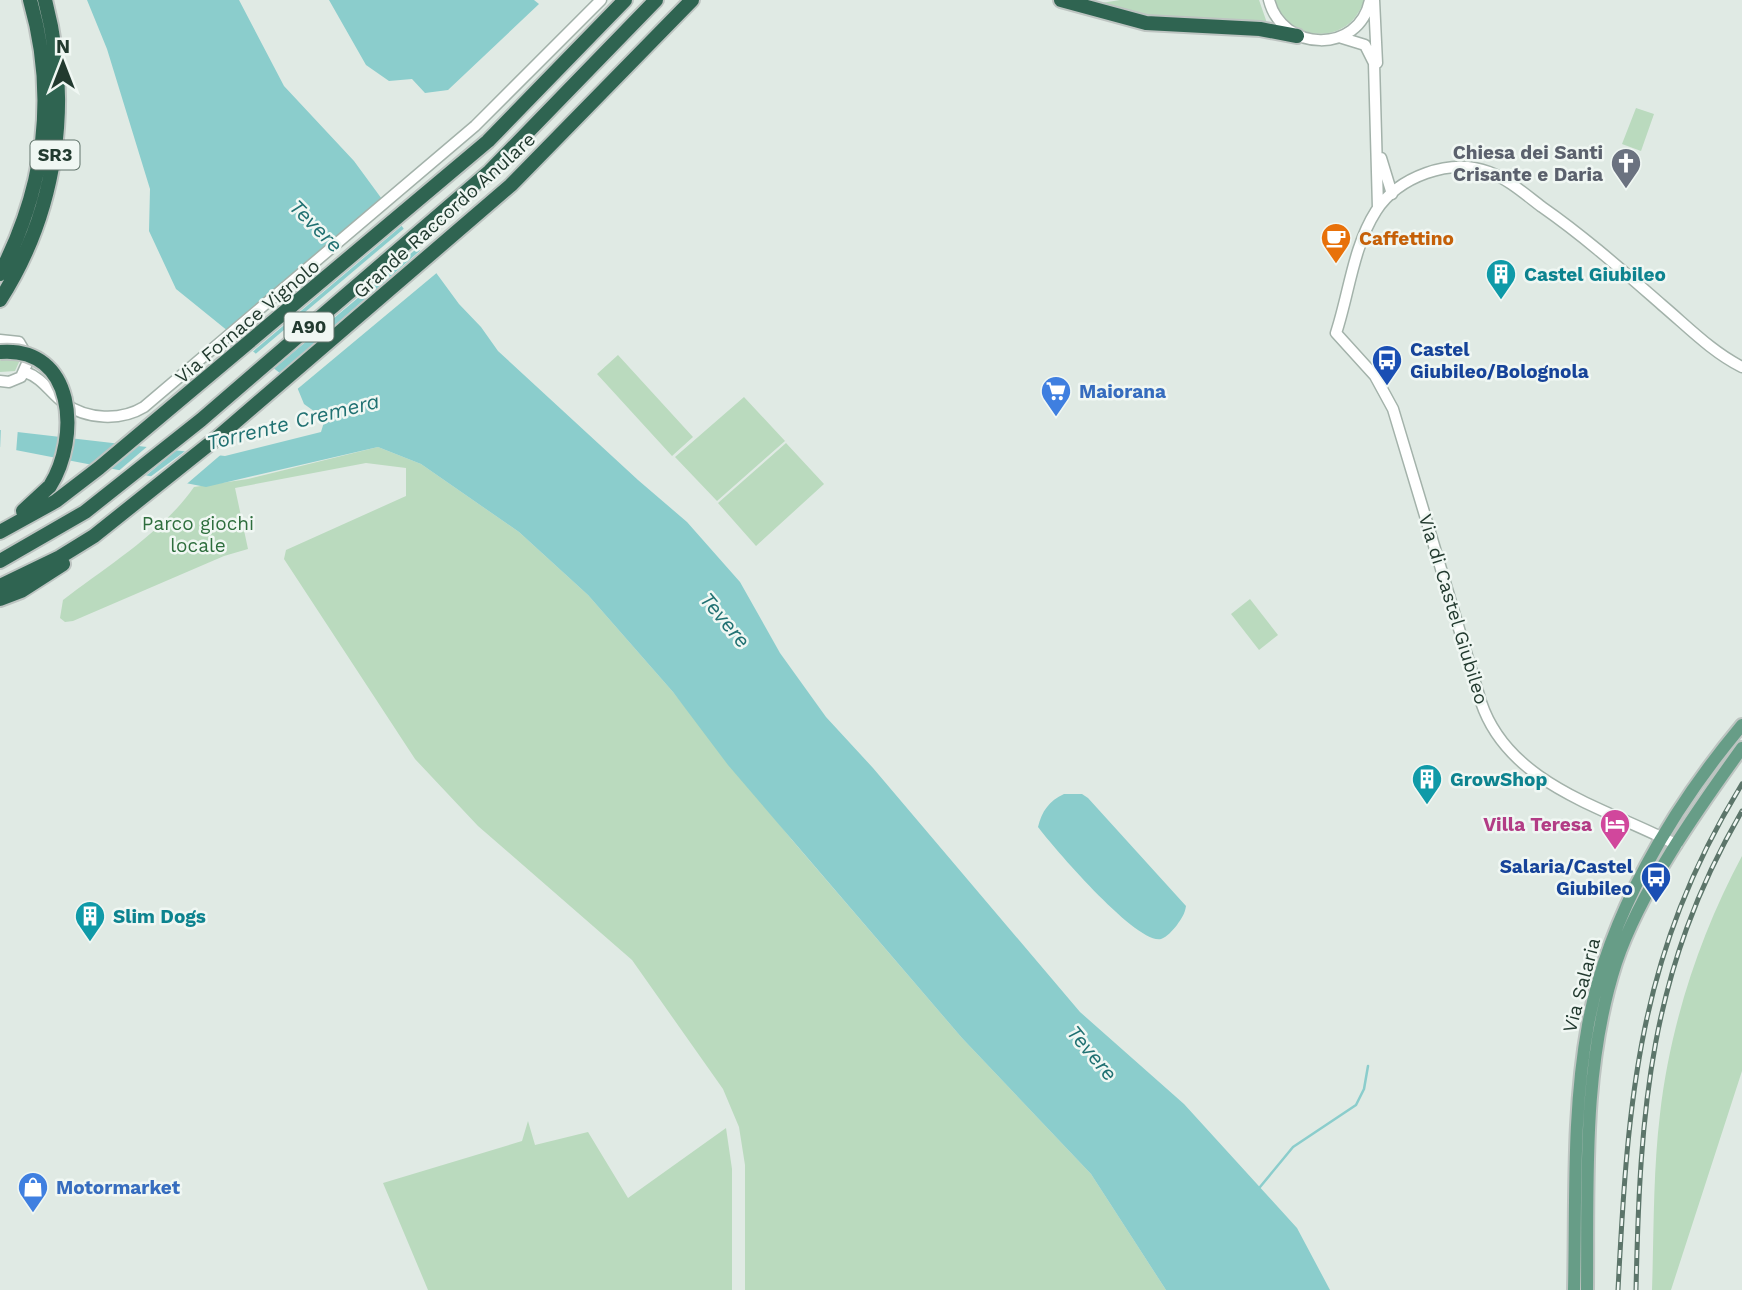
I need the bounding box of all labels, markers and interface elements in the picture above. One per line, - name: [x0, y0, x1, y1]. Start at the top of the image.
- north arrow: [28, 28, 98, 98]
- text: N: [56, 35, 70, 58]
- street label: Grande Raccordo Anulare: [349, 128, 540, 303]
- road number: SR3: [30, 140, 80, 170]
- place label: Chiesa dei Santi Crisante e Daria: [1453, 141, 1603, 186]
- church icon: Chiesa dei Santi Crisante e Daria: [1609, 146, 1643, 190]
- water label: Tevere: [285, 194, 348, 257]
- cafe icon: Caffettino: [1319, 221, 1353, 265]
- place label: Caffettino: [1359, 227, 1454, 250]
- street label: Via Fornace Vignolo: [170, 254, 324, 389]
- building icon: Castel Giubileo: [1484, 257, 1518, 301]
- place label: Castel Giubileo: [1524, 263, 1666, 286]
- road number: A90: [284, 312, 334, 342]
- place label: Castel Giubileo/Bolognola: [1410, 338, 1589, 383]
- bus stop icon: Castel Giubileo/Bolognola: [1370, 343, 1404, 387]
- supermarket icon: Maiorana: [1039, 374, 1073, 418]
- place label: Maiorana: [1079, 380, 1166, 403]
- water label: Torrente Cremera: [204, 388, 382, 455]
- street label: Via di Castel Giubileo: [1414, 511, 1493, 707]
- park label: Parco giochi locale: [142, 512, 254, 557]
- water label: Tevere: [695, 587, 756, 653]
- building icon: GrowShop: [1410, 762, 1444, 806]
- place label: GrowShop: [1450, 768, 1547, 791]
- hotel icon: Villa Teresa: [1598, 807, 1632, 851]
- place label: Villa Teresa: [1483, 813, 1592, 836]
- place label: Salaria/Castel Giubileo: [1500, 855, 1634, 900]
- bus stop icon: Salaria/Castel Giubileo: [1639, 860, 1673, 904]
- building icon: Slim Dogs: [73, 899, 107, 943]
- place label: Slim Dogs: [113, 905, 206, 928]
- street label: Via Salaria: [1558, 935, 1605, 1035]
- water label: Tevere: [1062, 1020, 1123, 1086]
- shop icon: Motormarket: [16, 1170, 50, 1214]
- place label: Motormarket: [56, 1176, 181, 1199]

